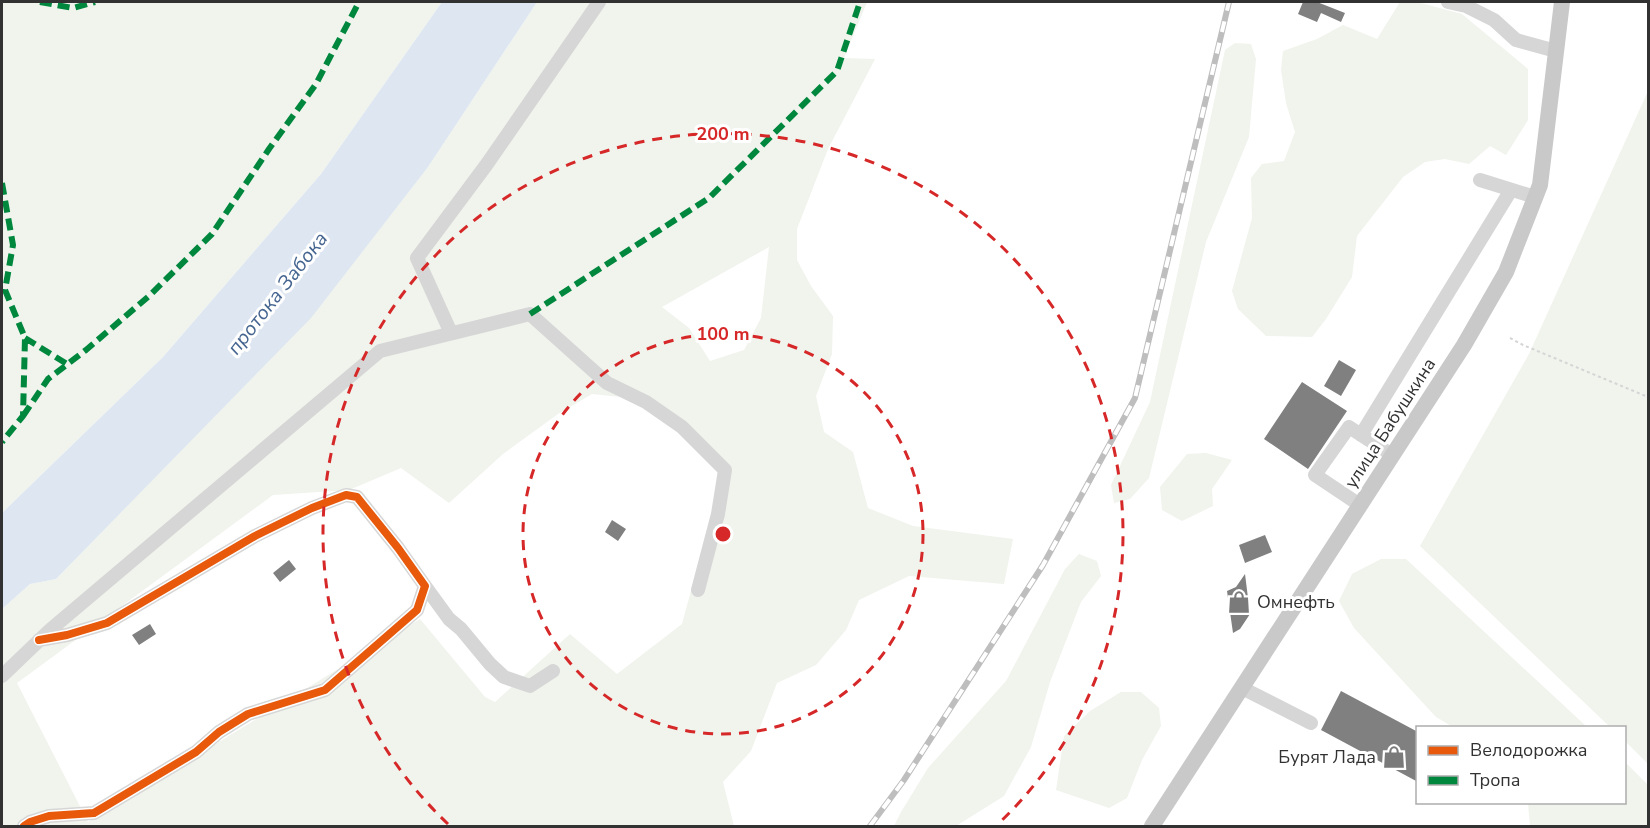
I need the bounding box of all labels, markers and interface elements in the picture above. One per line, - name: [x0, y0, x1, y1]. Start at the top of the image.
- text: 200 m: [696, 122, 750, 146]
- water label: протока Забока: [221, 226, 334, 360]
- text: 100 m: [696, 322, 750, 346]
- street label: улица Бабушкина: [1339, 353, 1441, 493]
- centre of rings: [713, 524, 733, 544]
- shop icon: Омнефть: [1226, 589, 1252, 615]
- place label: Омнефть: [1257, 590, 1335, 614]
- legend: [1416, 726, 1626, 804]
- text: Велодорожка: [1470, 738, 1587, 762]
- shop icon: Бурят Лада: [1381, 744, 1407, 770]
- place label: Бурят Лада: [1278, 745, 1376, 769]
- text: Тропа: [1470, 768, 1521, 792]

